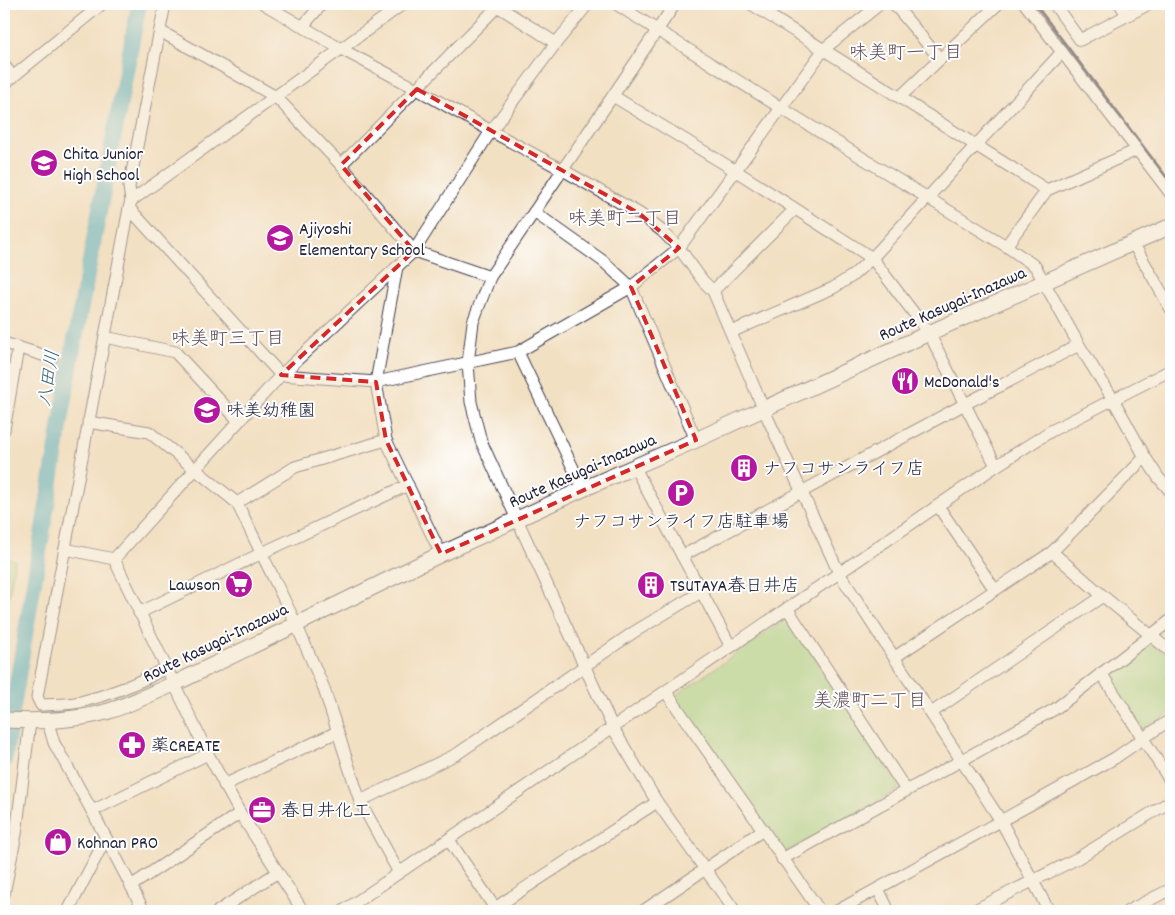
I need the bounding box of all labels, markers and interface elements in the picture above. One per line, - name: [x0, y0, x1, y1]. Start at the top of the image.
- district label: 味美町一丁目: [849, 41, 963, 68]
- place label: Chita Junior High School: [63, 143, 144, 189]
- school or university icon: Chita Junior High School: [29, 148, 59, 178]
- district label: 味美町二丁目: [568, 207, 682, 234]
- place label: Ajiyoshi Elementary School: [299, 218, 426, 264]
- school or university icon: Ajiyoshi Elementary School: [265, 223, 295, 253]
- street label: Route Kasugai-Inazawa: [875, 261, 1031, 349]
- district label: 味美町三丁目: [171, 327, 285, 354]
- water label: 八田川: [33, 348, 68, 409]
- restaurant icon: McDonald's: [890, 366, 920, 396]
- place label: McDonald's: [924, 371, 1000, 396]
- school or university icon: 味美幼稚園: [192, 395, 222, 425]
- place label: 味美幼稚園: [226, 400, 316, 425]
- street label: Route Kasugai-Inazawa: [505, 428, 661, 516]
- building icon: ナフコサンライフ店: [729, 453, 759, 483]
- place label: ナフコサンライフ店: [763, 458, 924, 483]
- parking icon: ナフコサンライフ店駐車場: [666, 478, 696, 508]
- place label: ナフコサンライフ店駐車場: [573, 511, 789, 536]
- supermarket icon: Lawson: [224, 569, 254, 599]
- building icon: TSUTAYA春日井店: [636, 570, 666, 600]
- place label: Lawson: [169, 574, 220, 599]
- place label: TSUTAYA春日井店: [670, 575, 799, 600]
- street label: Route Kasugai-Inazawa: [139, 598, 293, 690]
- district label: 美濃町二丁目: [813, 689, 927, 716]
- pharmacy icon: 薬CREATE: [117, 730, 147, 760]
- place label: 薬CREATE: [151, 735, 220, 760]
- office icon: 春日井化工: [247, 795, 277, 825]
- place label: 春日井化工: [281, 800, 371, 825]
- shop icon: Kohnan PRO: [43, 827, 73, 857]
- place label: Kohnan PRO: [77, 832, 158, 857]

